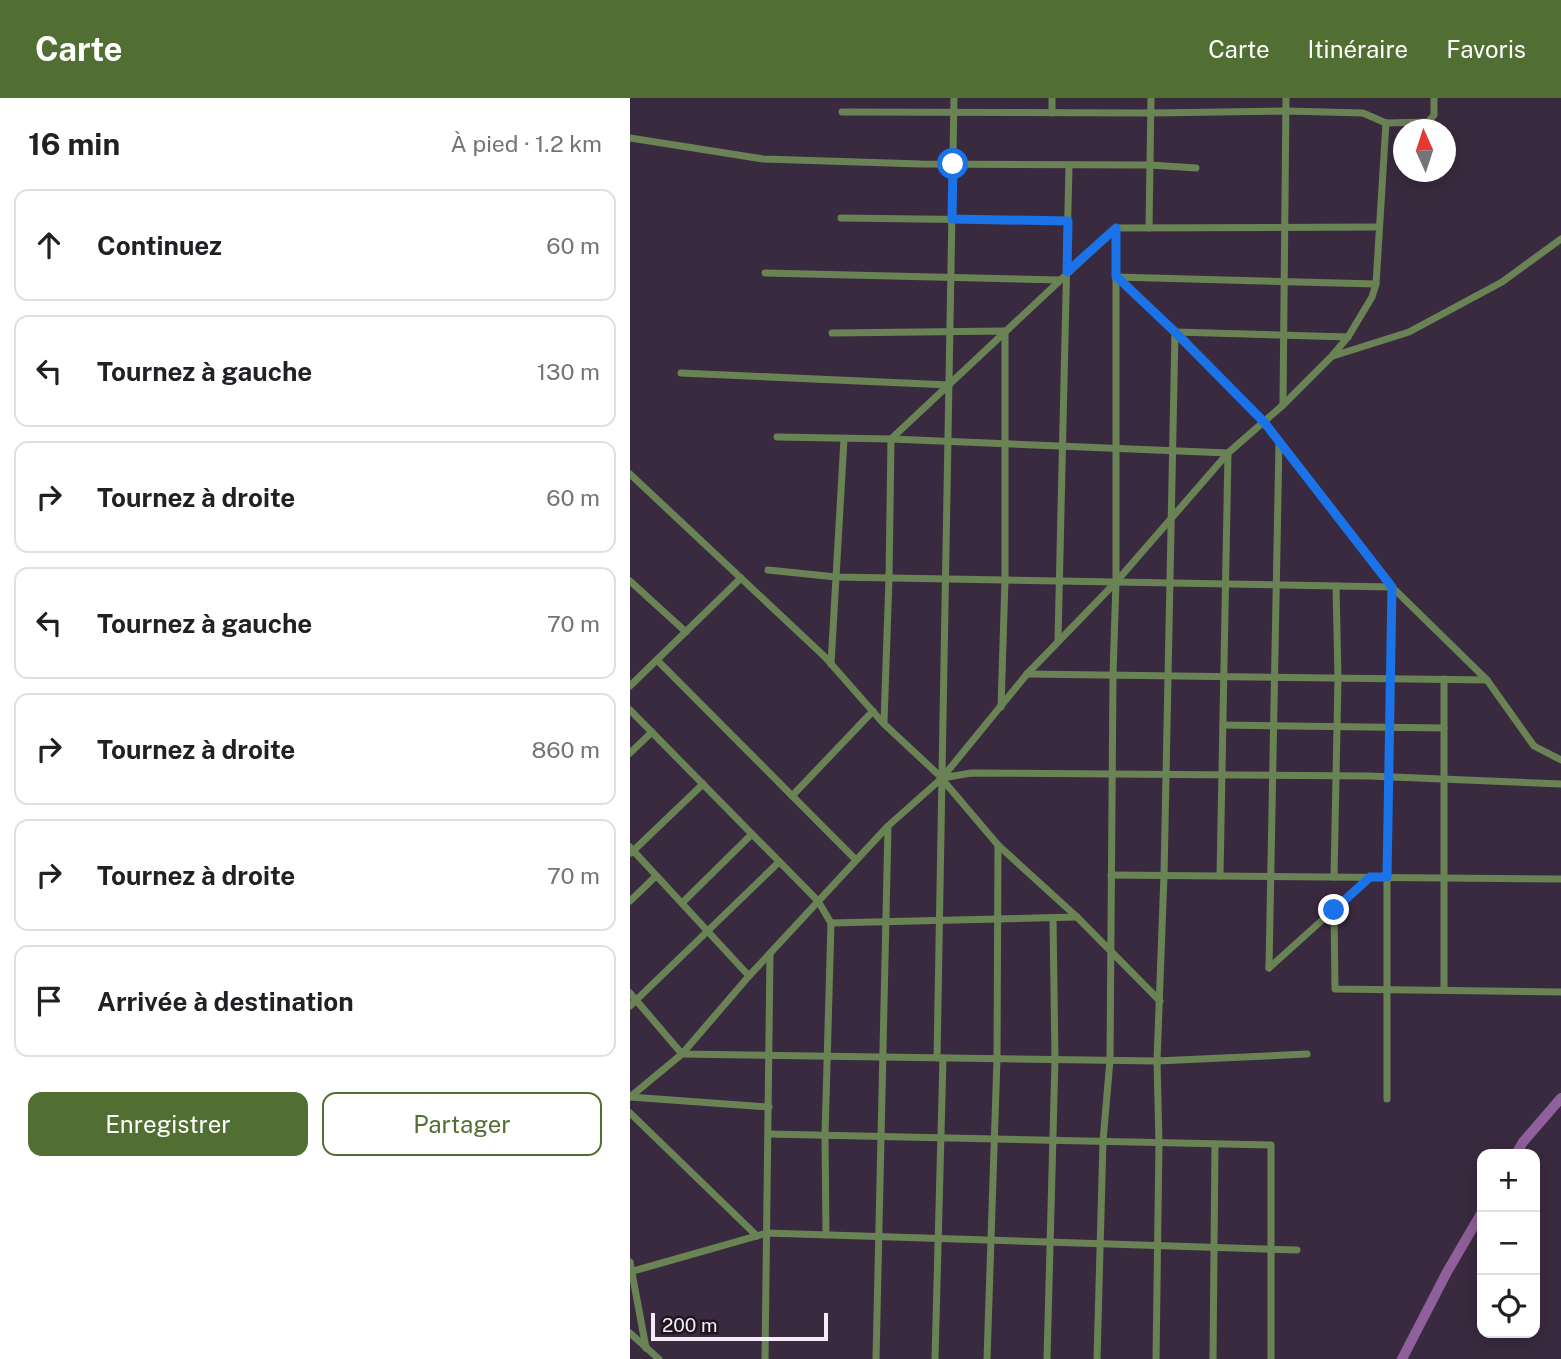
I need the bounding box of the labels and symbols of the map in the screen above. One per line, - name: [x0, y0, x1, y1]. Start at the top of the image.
- north arrow: [1393, 119, 1456, 182]
- route start: [937, 148, 968, 179]
- route end: [1318, 894, 1349, 925]
- scale bar: [651, 1310, 828, 1342]

